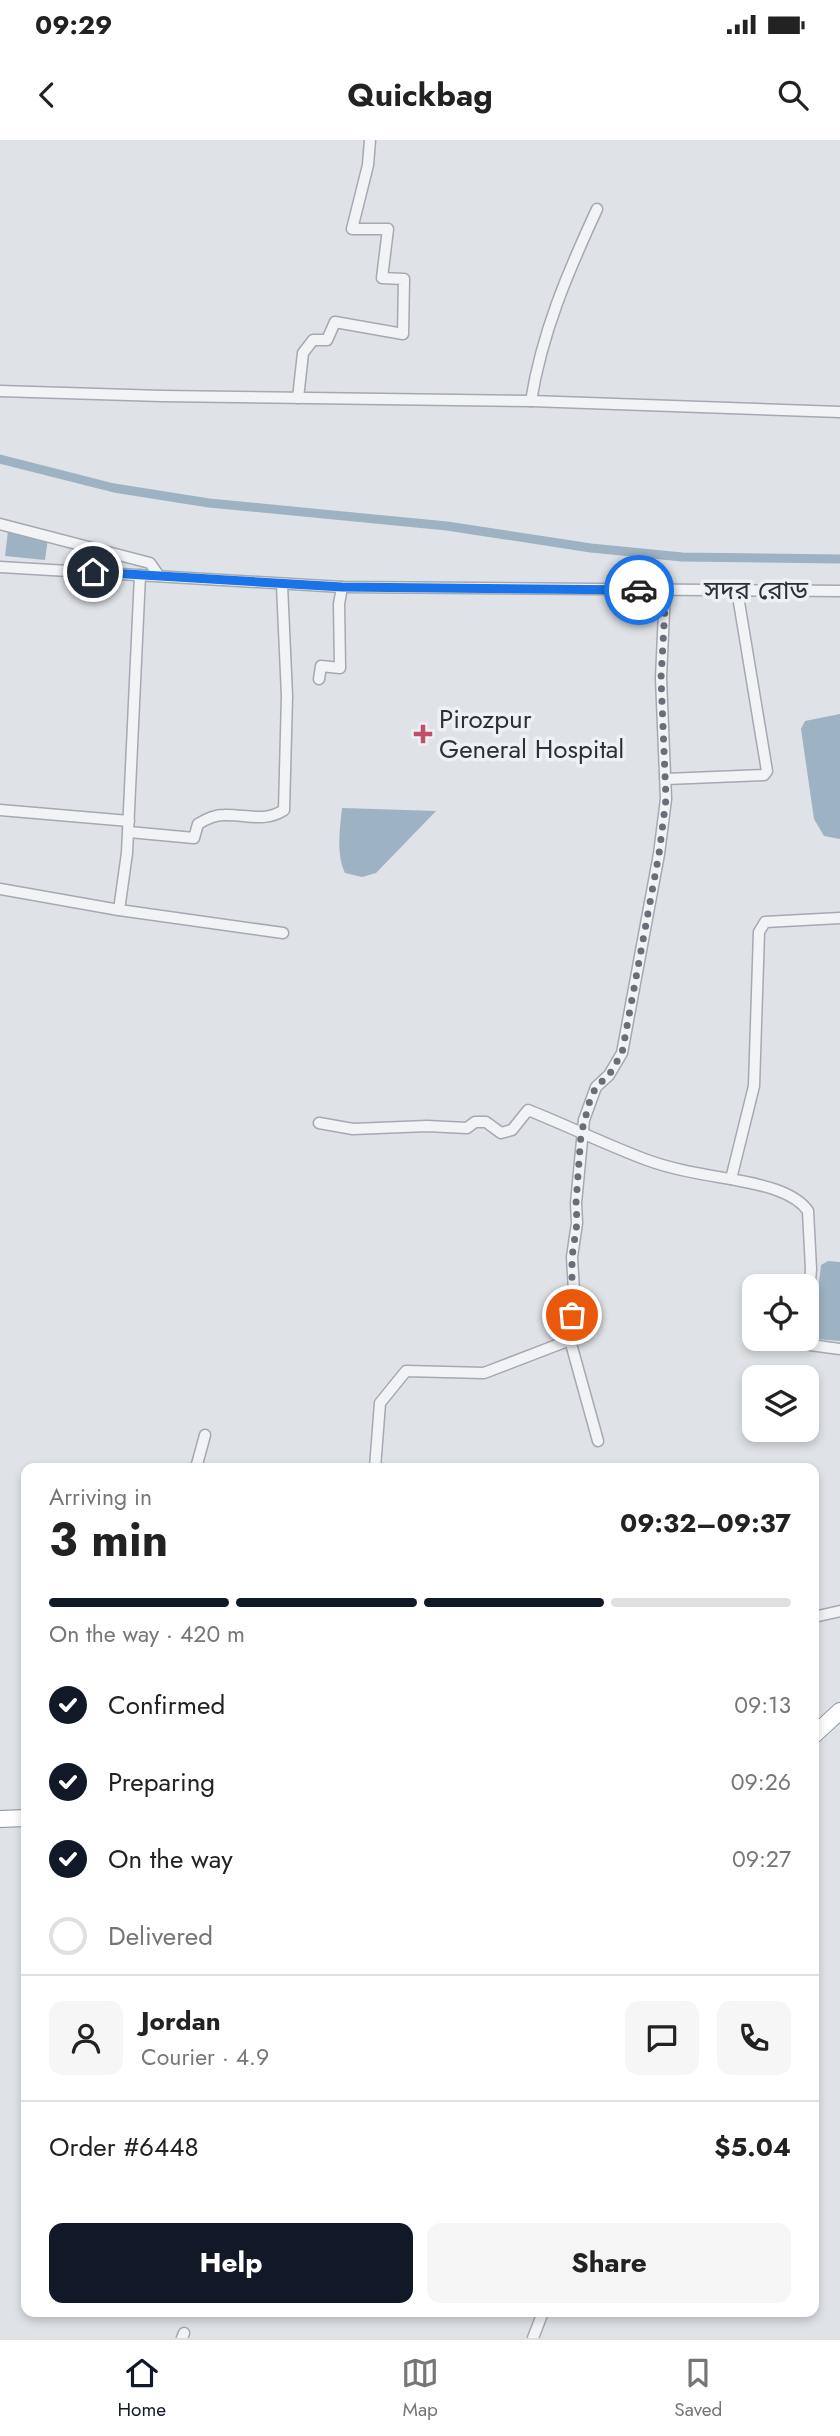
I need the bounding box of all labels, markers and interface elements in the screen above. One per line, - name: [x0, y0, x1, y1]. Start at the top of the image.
- text: 09:29: [35, 6, 112, 44]
- text: Quickbag: [347, 72, 493, 118]
- icon: back: [28, 76, 66, 114]
- icon: search: [774, 76, 812, 114]
- pin: [63, 542, 123, 602]
- icon: home: [74, 553, 112, 591]
- courier: [604, 555, 674, 625]
- icon: car: [620, 571, 658, 609]
- street label: সদর রোড: [703, 571, 809, 609]
- place label: Pirozpur General Hospital: [439, 700, 624, 768]
- marker: Pirozpur General Hospital: [413, 724, 433, 744]
- map controls: [742, 1274, 819, 1442]
- button: locate: [742, 1274, 819, 1351]
- pin: [542, 1285, 602, 1345]
- icon: bag: [553, 1296, 591, 1334]
- button: layers: [742, 1365, 819, 1442]
- text: Arriving in: [49, 1480, 152, 1514]
- text: 09:32–09:37: [620, 1504, 791, 1542]
- text: 3 min: [49, 1507, 168, 1573]
- text: On the way · 420 m: [49, 1617, 245, 1651]
- icon: check: [49, 1686, 87, 1724]
- text: Confirmed: [108, 1686, 225, 1724]
- text: 09:13: [734, 1688, 791, 1722]
- icon: check: [49, 1763, 87, 1801]
- text: Preparing: [108, 1763, 215, 1801]
- text: 09:26: [731, 1765, 791, 1799]
- icon: check: [49, 1840, 87, 1878]
- text: On the way: [108, 1840, 233, 1878]
- text: 09:27: [732, 1842, 791, 1876]
- text: Delivered: [108, 1917, 213, 1955]
- button: person: [49, 2001, 123, 2075]
- button: chat: [625, 2001, 699, 2075]
- button: phone: [717, 2001, 791, 2075]
- text: Jordan: [141, 2002, 221, 2040]
- text: Courier · 4.9: [141, 2040, 269, 2074]
- text: Order #6448: [49, 2128, 199, 2166]
- text: $5.04: [714, 2128, 791, 2166]
- button: Help: [49, 2223, 413, 2303]
- button: Share: [427, 2223, 791, 2303]
- tab: Home: [118, 2354, 166, 2423]
- tab: Map: [401, 2354, 439, 2423]
- tab: Saved: [674, 2354, 722, 2423]

